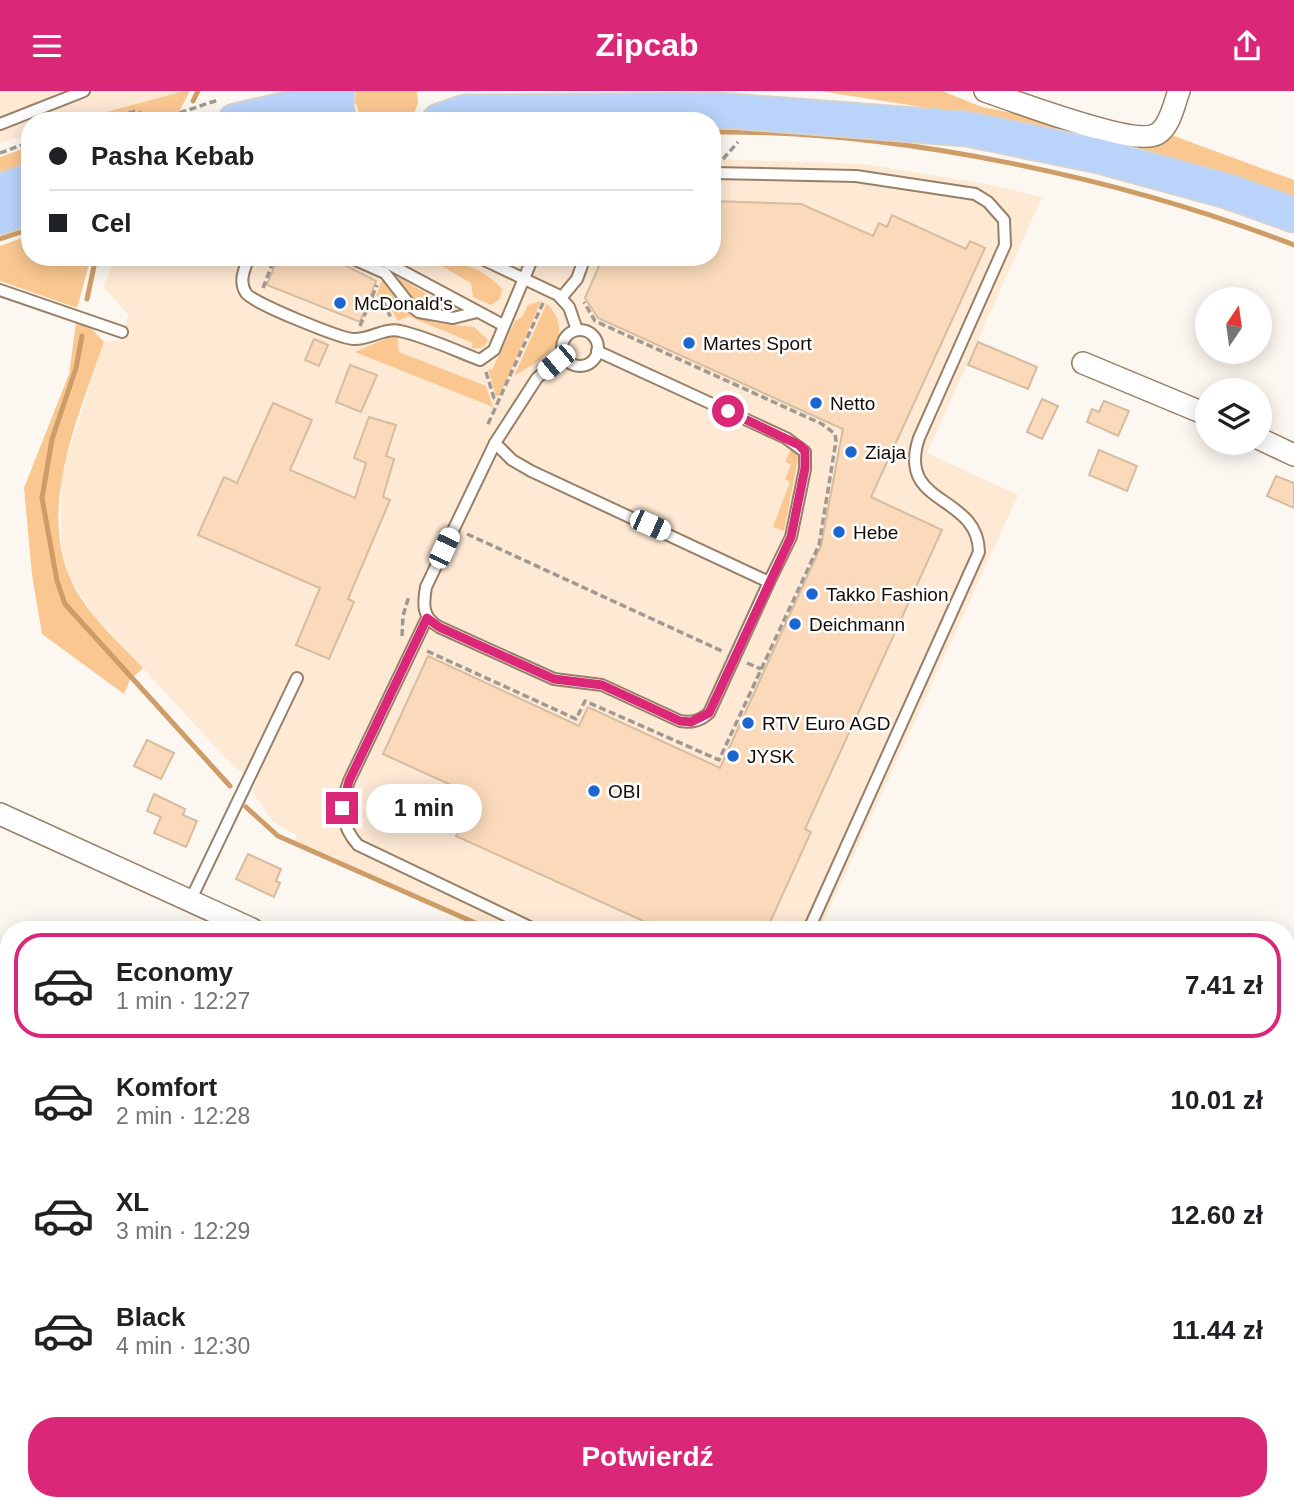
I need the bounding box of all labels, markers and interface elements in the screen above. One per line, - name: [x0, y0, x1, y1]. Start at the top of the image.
- icon: menu: [28, 27, 66, 65]
- text: Zipcab: [595, 27, 699, 63]
- icon: share: [1228, 27, 1266, 65]
- text: Pasha Kebab: [91, 141, 254, 171]
- text: Cel: [91, 208, 131, 238]
- north arrow: [1195, 287, 1272, 364]
- map controls: [1195, 287, 1272, 455]
- place label: McDonald's: [354, 293, 453, 314]
- marker: McDonald's: [332, 295, 348, 311]
- place label: Martes Sport: [703, 333, 812, 354]
- marker: Martes Sport: [681, 335, 697, 351]
- car: [534, 340, 579, 384]
- button: layers: [1195, 378, 1272, 455]
- place label: Netto: [830, 393, 875, 414]
- route start: [712, 395, 744, 427]
- marker: Netto: [808, 395, 824, 411]
- place label: Ziaja: [865, 442, 907, 463]
- marker: Ziaja: [843, 444, 859, 460]
- car: [627, 507, 674, 543]
- place label: Hebe: [853, 522, 898, 543]
- marker: Hebe: [831, 524, 847, 540]
- car: [426, 525, 463, 571]
- place label: Takko Fashion: [826, 584, 949, 605]
- marker: Takko Fashion: [804, 586, 820, 602]
- place label: Deichmann: [809, 614, 905, 635]
- marker: Deichmann: [787, 616, 803, 632]
- place label: RTV Euro AGD: [762, 713, 890, 734]
- marker: RTV Euro AGD: [740, 715, 756, 731]
- place label: JYSK: [747, 746, 795, 767]
- marker: JYSK: [725, 748, 741, 764]
- place label: OBI: [608, 781, 641, 802]
- callout: 1 min: [366, 783, 482, 833]
- marker: OBI: [586, 783, 602, 799]
- route end: [326, 792, 358, 824]
- text: 1 min: [394, 795, 454, 821]
- icon: car: [32, 954, 95, 1017]
- text: Economy: [116, 957, 233, 987]
- text: 7.41 zł: [1185, 970, 1263, 1000]
- text: 1 min · 12:27: [116, 988, 250, 1014]
- icon: car: [32, 1069, 95, 1132]
- text: Komfort: [116, 1072, 217, 1102]
- text: 10.01 zł: [1170, 1085, 1263, 1115]
- text: 2 min · 12:28: [116, 1103, 250, 1129]
- icon: car: [32, 1184, 95, 1247]
- text: XL: [116, 1187, 149, 1217]
- text: 12.60 zł: [1170, 1200, 1263, 1230]
- text: 3 min · 12:29: [116, 1218, 250, 1244]
- icon: car: [32, 1299, 95, 1362]
- text: Black: [116, 1302, 185, 1332]
- text: 11.44 zł: [1172, 1315, 1263, 1345]
- text: 4 min · 12:30: [116, 1333, 250, 1359]
- button: Potwierdź: [28, 1417, 1267, 1497]

